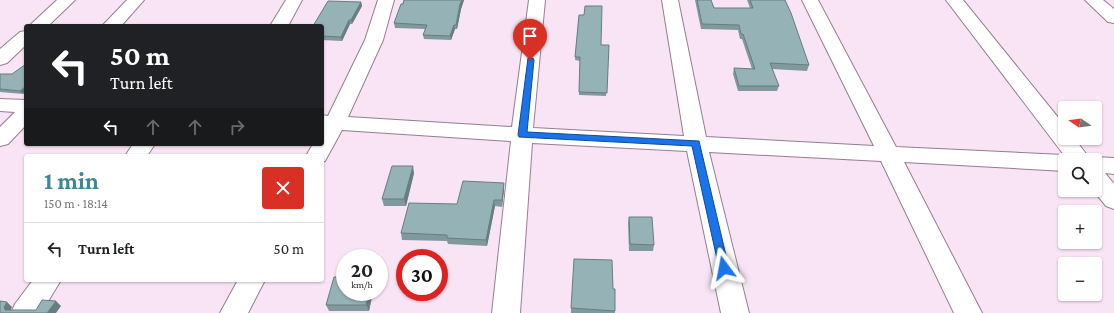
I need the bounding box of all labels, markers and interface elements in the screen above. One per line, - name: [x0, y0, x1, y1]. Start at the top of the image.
- pin: [513, 19, 547, 60]
- icon: arrive: [519, 25, 541, 47]
- icon: left: [44, 40, 96, 92]
- text: 50 m: [110, 40, 170, 71]
- text: Turn left: [110, 73, 173, 93]
- north arrow: [1058, 101, 1102, 145]
- map controls: [1058, 101, 1102, 301]
- icon: left: [100, 116, 122, 138]
- icon: ahead: [142, 116, 164, 138]
- icon: ahead: [184, 116, 206, 138]
- icon: right: [226, 116, 248, 138]
- button: search: [1058, 153, 1102, 197]
- text: 1 min: [44, 167, 99, 194]
- button: close: [262, 167, 304, 209]
- text: 150 m · 18:14: [44, 196, 108, 211]
- button: +: [1058, 205, 1102, 249]
- icon: left: [44, 238, 66, 260]
- text: Turn left: [78, 241, 134, 257]
- text: 50 m: [274, 241, 304, 257]
- position arrow: [703, 247, 745, 289]
- speed limit sign: 30: [396, 249, 448, 301]
- button: −: [1058, 257, 1102, 301]
- text: 20: [351, 259, 373, 281]
- text: km/h: [351, 279, 373, 290]

